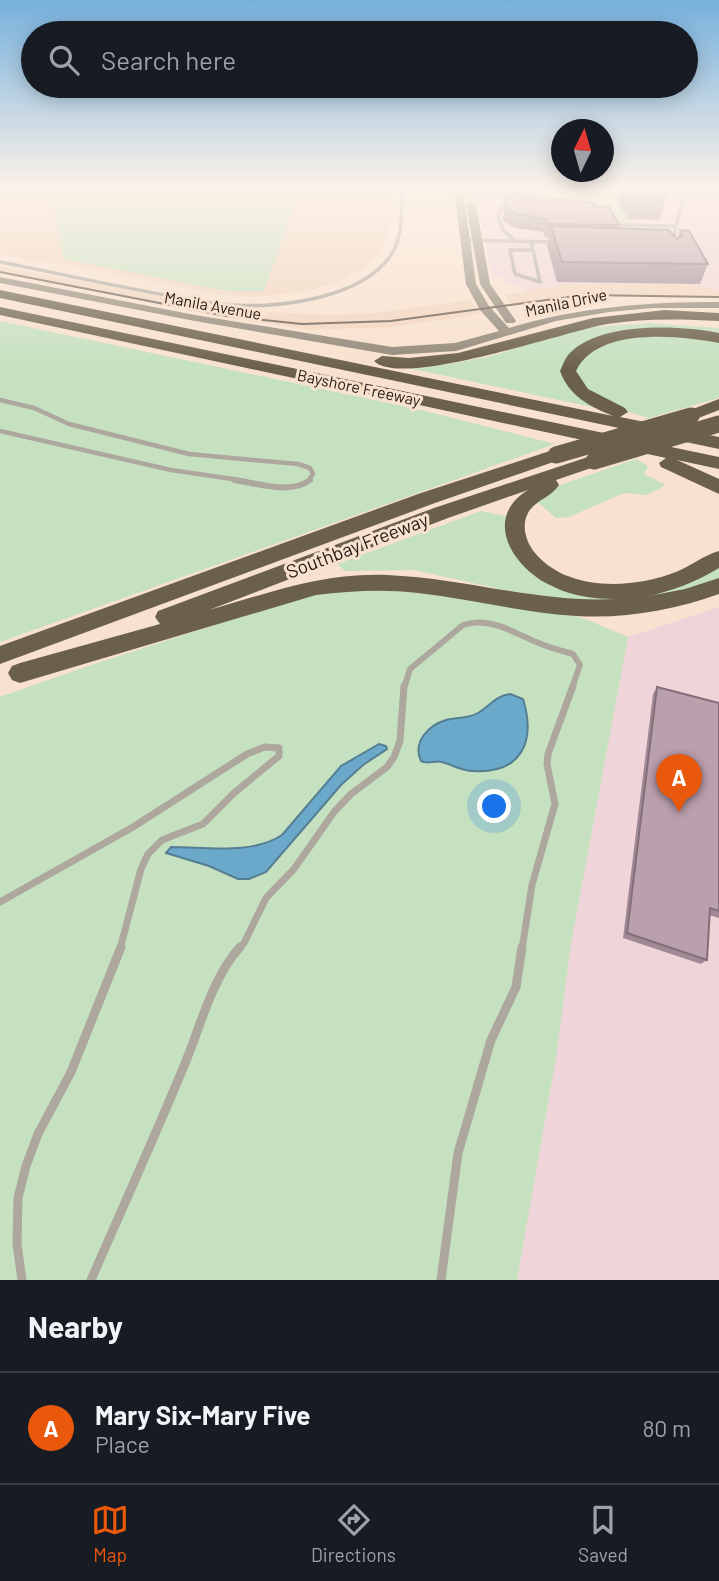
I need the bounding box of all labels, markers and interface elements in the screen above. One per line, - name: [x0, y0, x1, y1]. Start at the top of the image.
- search box: [21, 21, 698, 98]
- icon: search: [45, 41, 83, 79]
- text: Search here: [101, 44, 236, 75]
- north arrow: [551, 119, 614, 182]
- street label: Manila Drive: [523, 284, 609, 320]
- street label: Manila Avenue: [163, 287, 263, 323]
- street label: Bayshore Freeway: [296, 365, 423, 409]
- street label: Southbay Freeway: [283, 507, 432, 583]
- pin: A: [656, 754, 702, 812]
- your location: [477, 789, 511, 823]
- text: Nearby: [28, 1308, 123, 1344]
- text: Mary Six-Mary Five: [95, 1399, 311, 1430]
- text: A: [43, 1414, 59, 1442]
- text: 80 m: [642, 1414, 691, 1442]
- text: Place: [95, 1430, 150, 1458]
- tab: Map: [91, 1501, 129, 1566]
- tab: Directions: [311, 1501, 396, 1566]
- tab: Saved: [578, 1501, 628, 1566]

